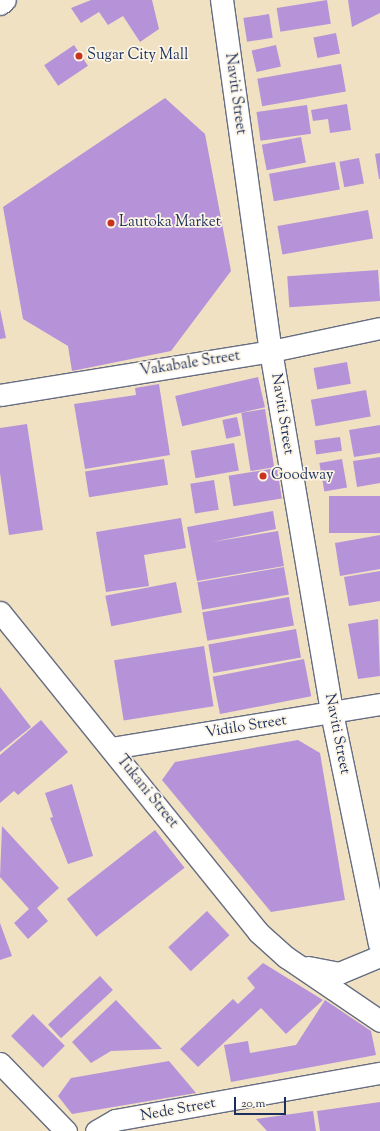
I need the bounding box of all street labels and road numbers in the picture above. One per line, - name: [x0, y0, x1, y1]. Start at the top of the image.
- street label: Naviti Street: [220, 52, 250, 136]
- street label: Vakabale Street: [139, 347, 241, 381]
- street label: Naviti Street: [267, 372, 297, 456]
- street label: Naviti Street: [320, 692, 354, 776]
- street label: Vidilo Street: [204, 712, 288, 742]
- street label: Tukani Street: [112, 752, 182, 832]
- street label: Nede Street: [139, 1095, 217, 1125]

